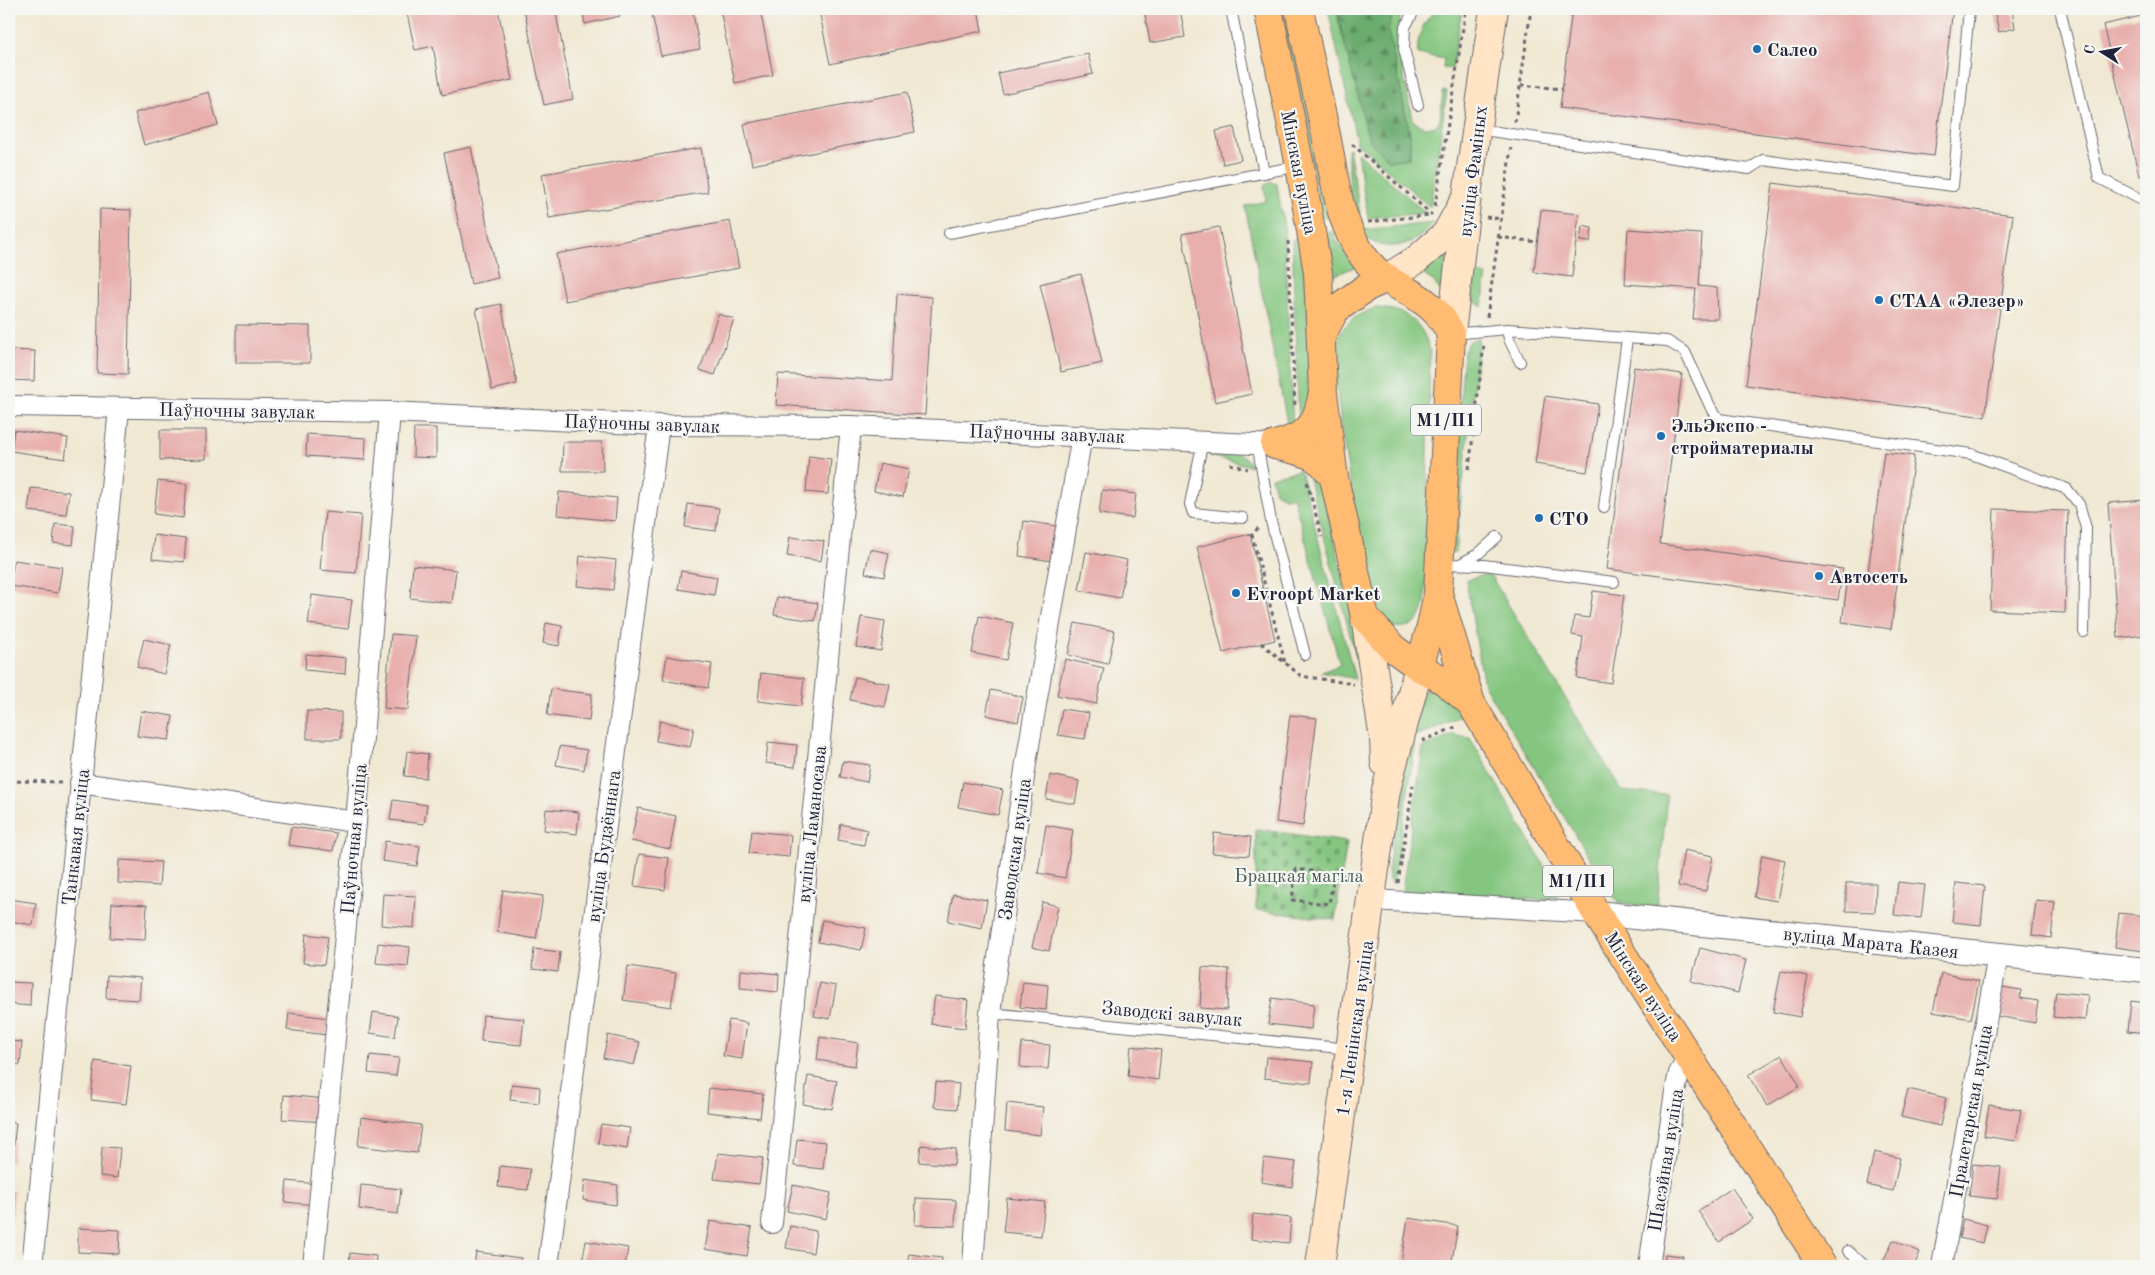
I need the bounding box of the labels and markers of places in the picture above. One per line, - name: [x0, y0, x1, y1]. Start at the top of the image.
- place label: Салео: [1767, 42, 1818, 61]
- marker: Салео: [1751, 43, 1763, 55]
- place label: СТАА «Элезер»: [1889, 293, 2025, 312]
- marker: СТАА «Элезер»: [1873, 294, 1885, 306]
- place label: ЭльЭкспо - стройматериалы: [1671, 418, 1814, 459]
- marker: ЭльЭкспо - стройматериалы: [1655, 430, 1667, 442]
- place label: СТО: [1549, 511, 1589, 530]
- marker: СТО: [1533, 512, 1545, 524]
- place label: Автосеть: [1829, 569, 1908, 588]
- marker: Автосеть: [1813, 570, 1825, 582]
- place label: Evroopt Market: [1246, 586, 1381, 605]
- marker: Evroopt Market: [1230, 587, 1242, 599]

